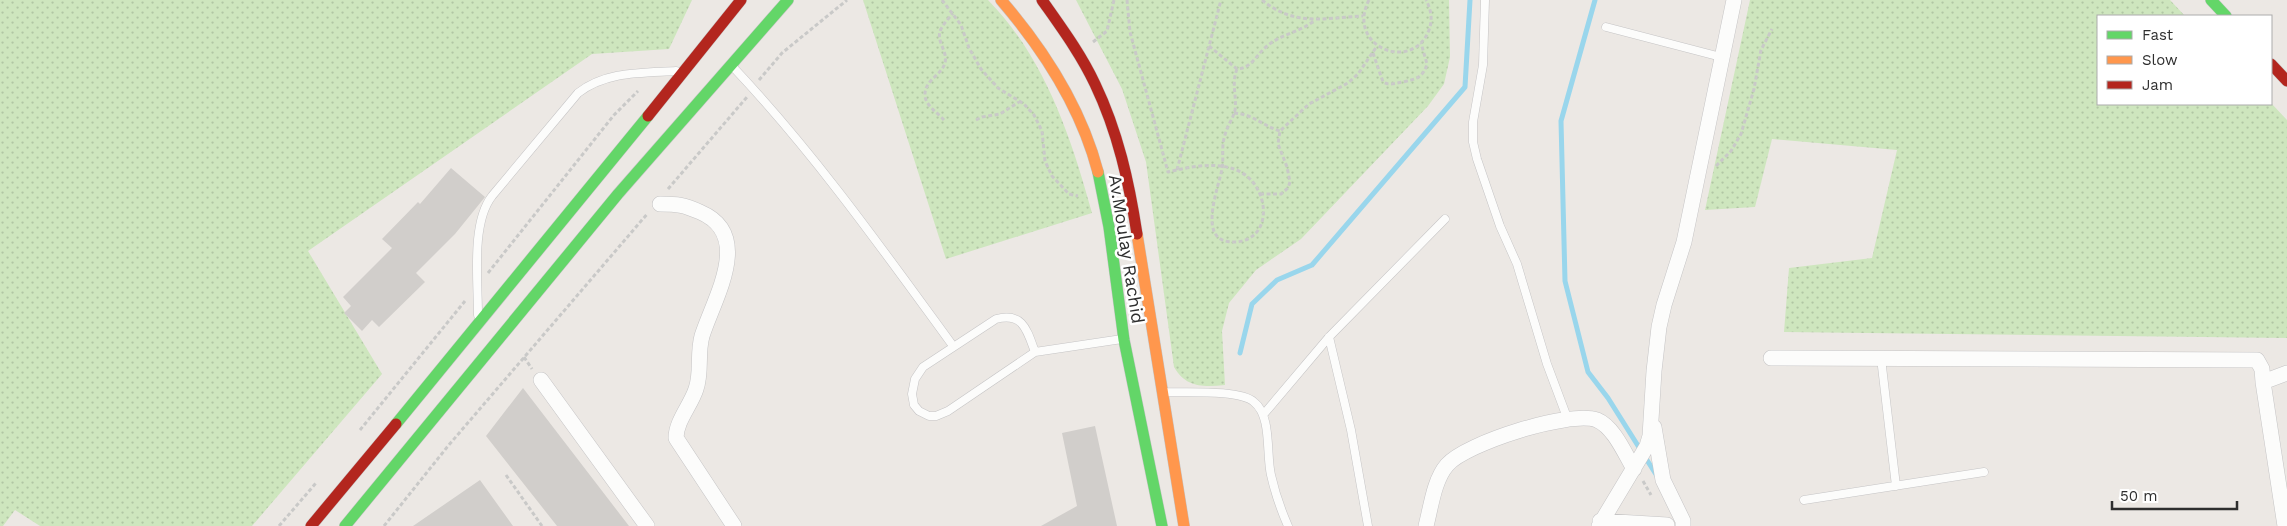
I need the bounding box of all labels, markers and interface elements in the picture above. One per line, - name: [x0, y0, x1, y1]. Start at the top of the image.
- legend: [2097, 15, 2272, 105]
- text: Fast: [2142, 26, 2174, 44]
- text: Slow: [2142, 51, 2178, 69]
- text: Jam: [2142, 76, 2173, 94]
- street label: Av.Moulay Rachid: [1105, 173, 1149, 325]
- scale bar: [2112, 478, 2237, 510]
- text: 50 m: [2120, 487, 2157, 505]

